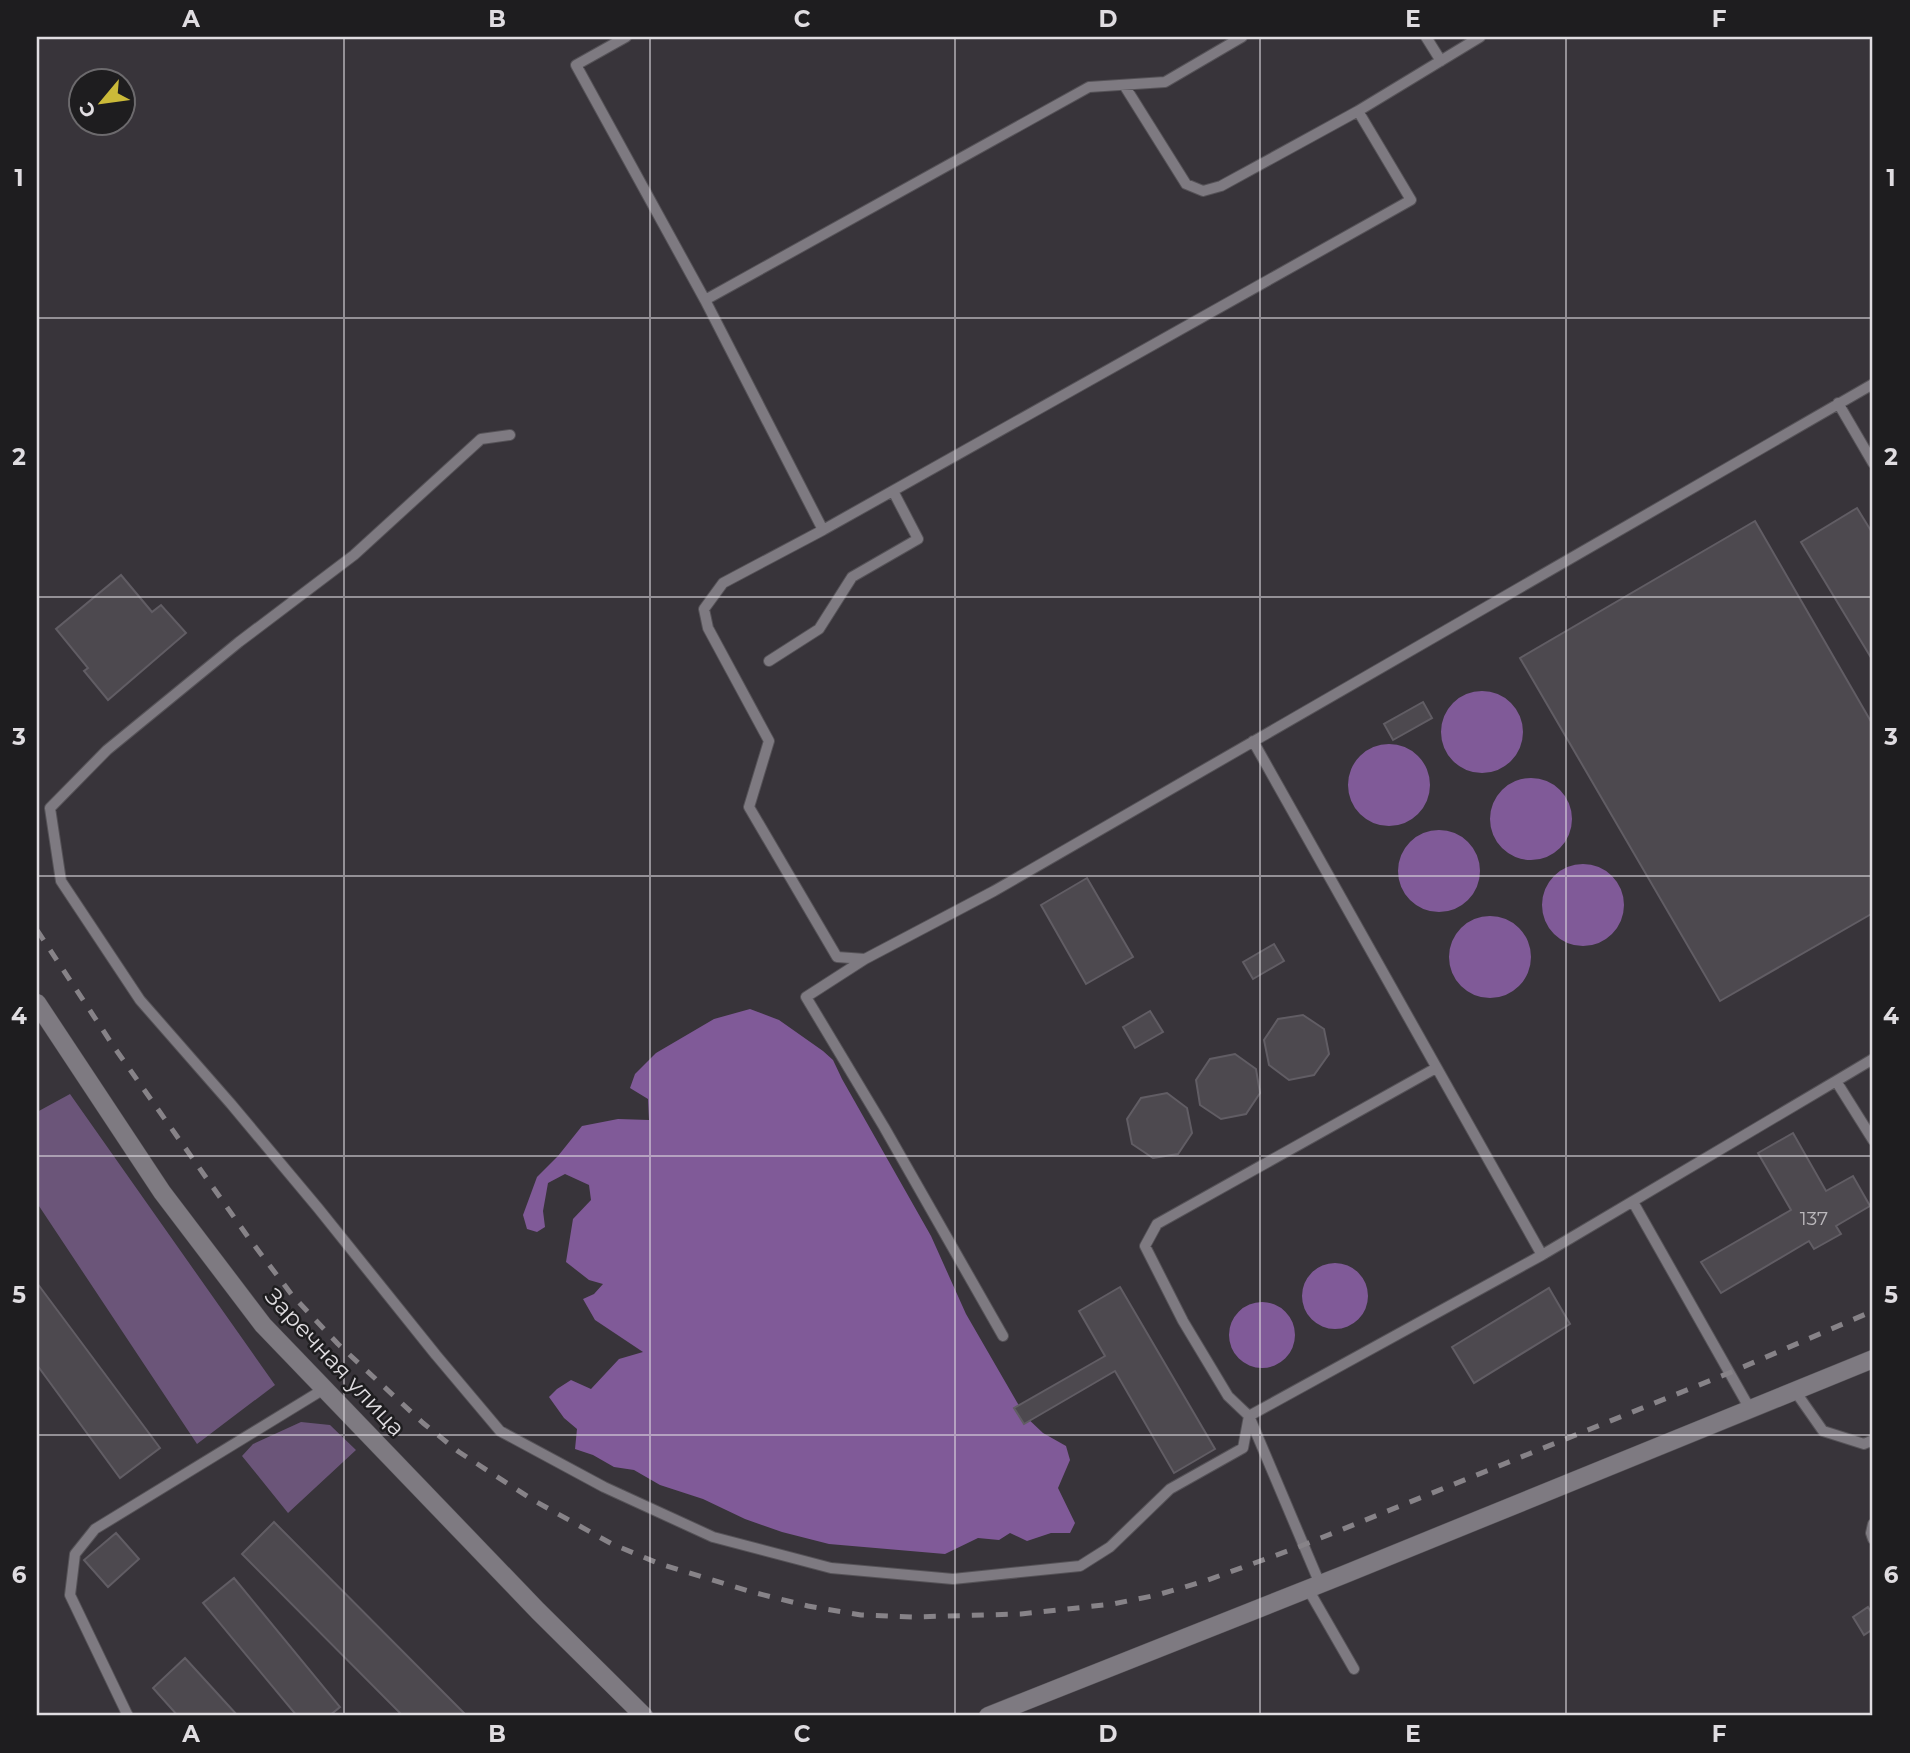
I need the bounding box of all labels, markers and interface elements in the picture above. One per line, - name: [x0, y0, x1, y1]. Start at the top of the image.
- text: A: [181, 5, 200, 33]
- text: B: [488, 5, 506, 33]
- text: C: [794, 5, 811, 33]
- text: D: [1099, 5, 1118, 33]
- text: E: [1405, 5, 1421, 33]
- text: F: [1712, 5, 1727, 33]
- north arrow: [66, 66, 136, 136]
- text: С: [74, 98, 101, 122]
- text: 1: [14, 164, 24, 192]
- text: 1: [1886, 164, 1896, 192]
- text: 2: [12, 443, 26, 471]
- text: 2: [1884, 443, 1898, 471]
- text: 3: [11, 723, 26, 751]
- text: 3: [1883, 723, 1898, 751]
- text: 4: [11, 1002, 27, 1030]
- text: 4: [1883, 1002, 1899, 1030]
- house number: 137: [1800, 1207, 1828, 1230]
- text: 5: [12, 1281, 26, 1309]
- text: 5: [1884, 1281, 1898, 1309]
- street label: Заречная улица: [259, 1282, 411, 1442]
- text: 6: [12, 1561, 27, 1589]
- text: 6: [1884, 1561, 1899, 1589]
- text: A: [181, 1720, 200, 1748]
- text: B: [488, 1720, 506, 1748]
- text: C: [794, 1720, 811, 1748]
- text: D: [1099, 1720, 1118, 1748]
- text: E: [1405, 1720, 1421, 1748]
- text: F: [1712, 1720, 1727, 1748]

